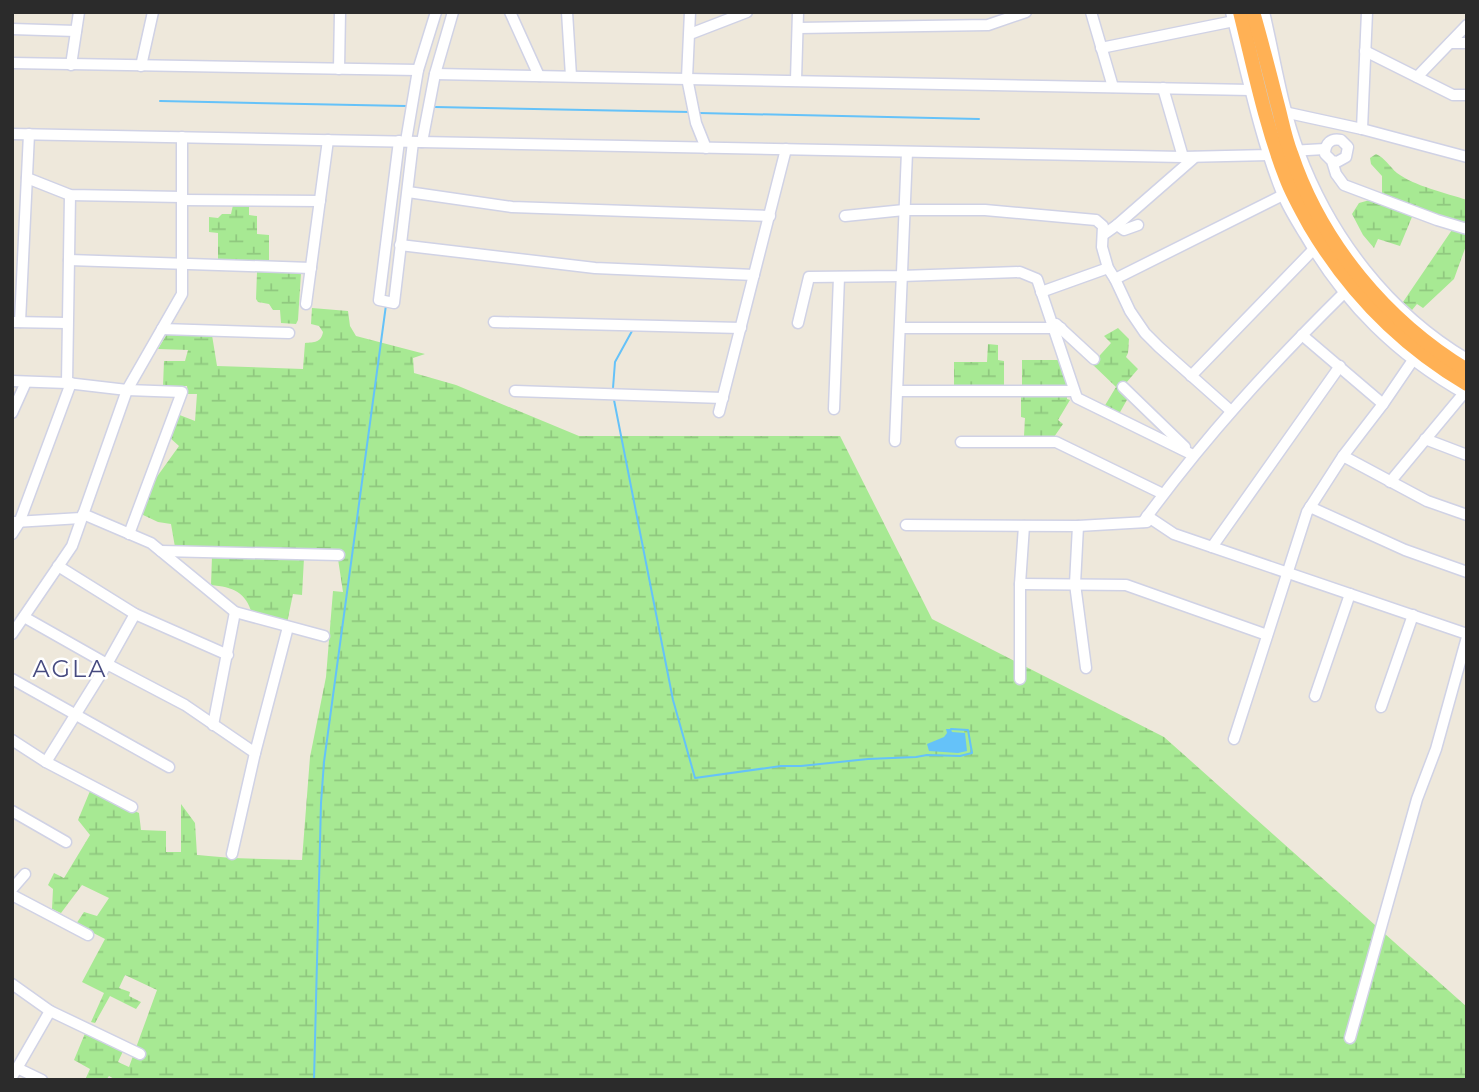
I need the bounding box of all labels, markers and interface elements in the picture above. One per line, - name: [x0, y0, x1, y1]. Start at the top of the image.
- district label: AGLA: [33, 654, 107, 683]

